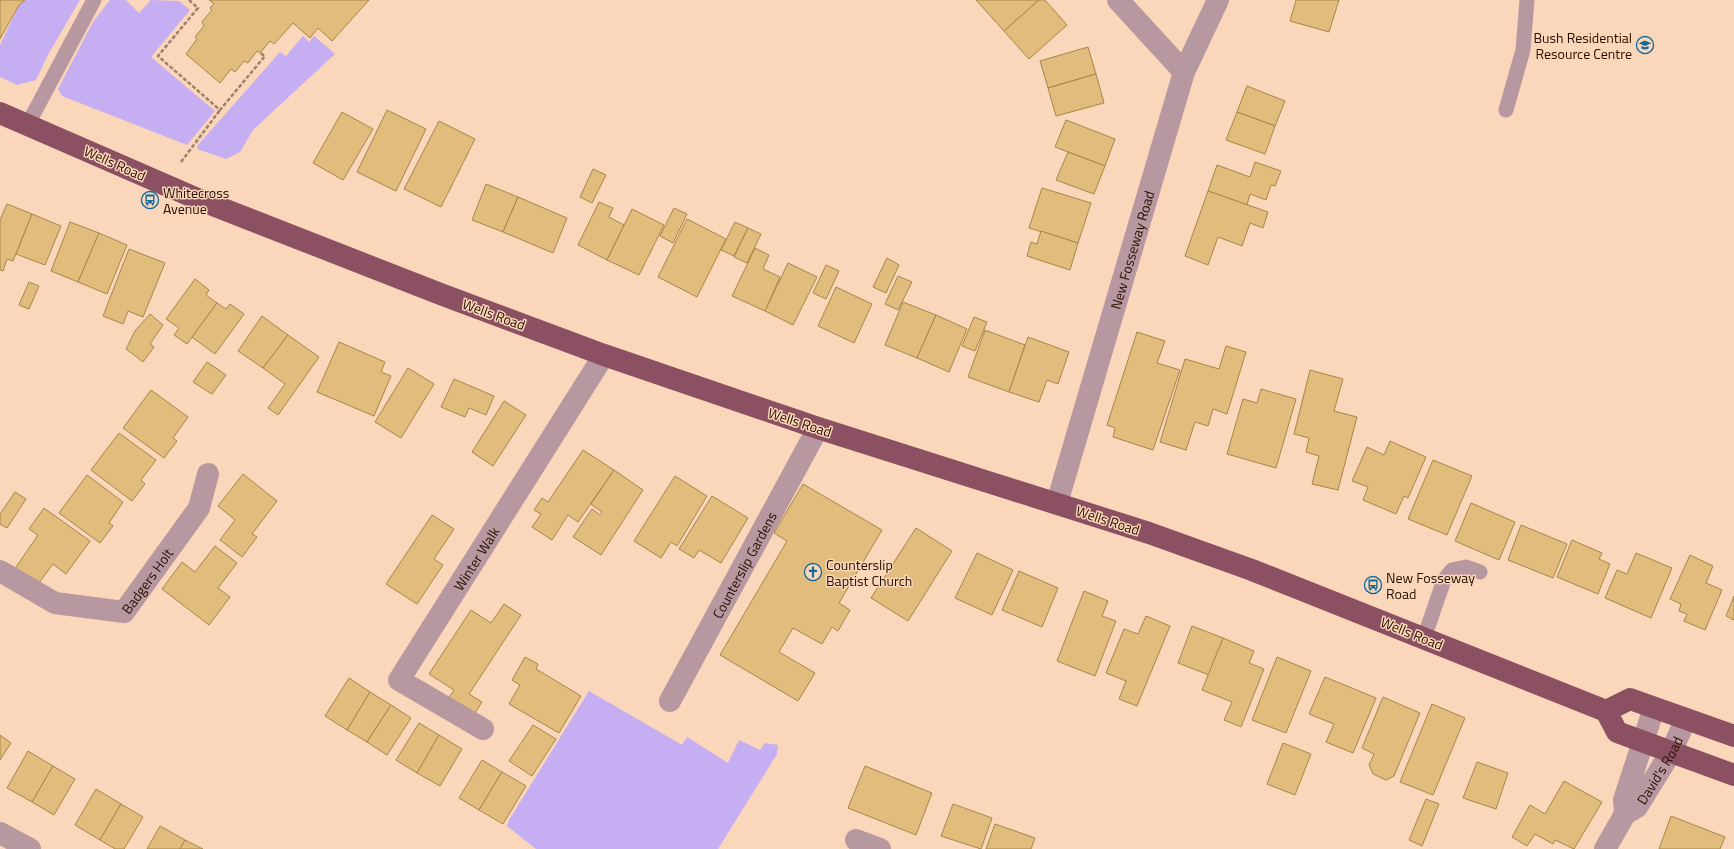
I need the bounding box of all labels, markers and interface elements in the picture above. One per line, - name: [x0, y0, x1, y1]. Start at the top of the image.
- place label: Bush Residential Resource Centre: [1534, 27, 1632, 64]
- school or university icon: Bush Residential Resource Centre: [1635, 35, 1655, 55]
- street label: Wells Road: [81, 140, 149, 186]
- place label: Whitecross Avenue: [163, 182, 229, 219]
- street label: New Fosseway Road: [1104, 188, 1159, 311]
- bus stop icon: Whitecross Avenue: [140, 190, 160, 210]
- street label: Wells Road: [460, 293, 528, 335]
- street label: Wells Road: [766, 402, 834, 442]
- street label: Wells Road: [1074, 500, 1142, 540]
- street label: Counterslip Gardens: [706, 507, 781, 622]
- street label: Winter Walk: [448, 522, 504, 595]
- street label: Badgers Holt: [116, 543, 178, 618]
- place label: Counterslip Baptist Church: [826, 554, 912, 591]
- church icon: Counterslip Baptist Church: [803, 562, 823, 582]
- place label: New Fosseway Road: [1386, 567, 1475, 604]
- bus stop icon: New Fosseway Road: [1363, 575, 1383, 595]
- street label: Wells Road: [1378, 611, 1446, 655]
- street label: David's Road: [1631, 733, 1687, 808]

